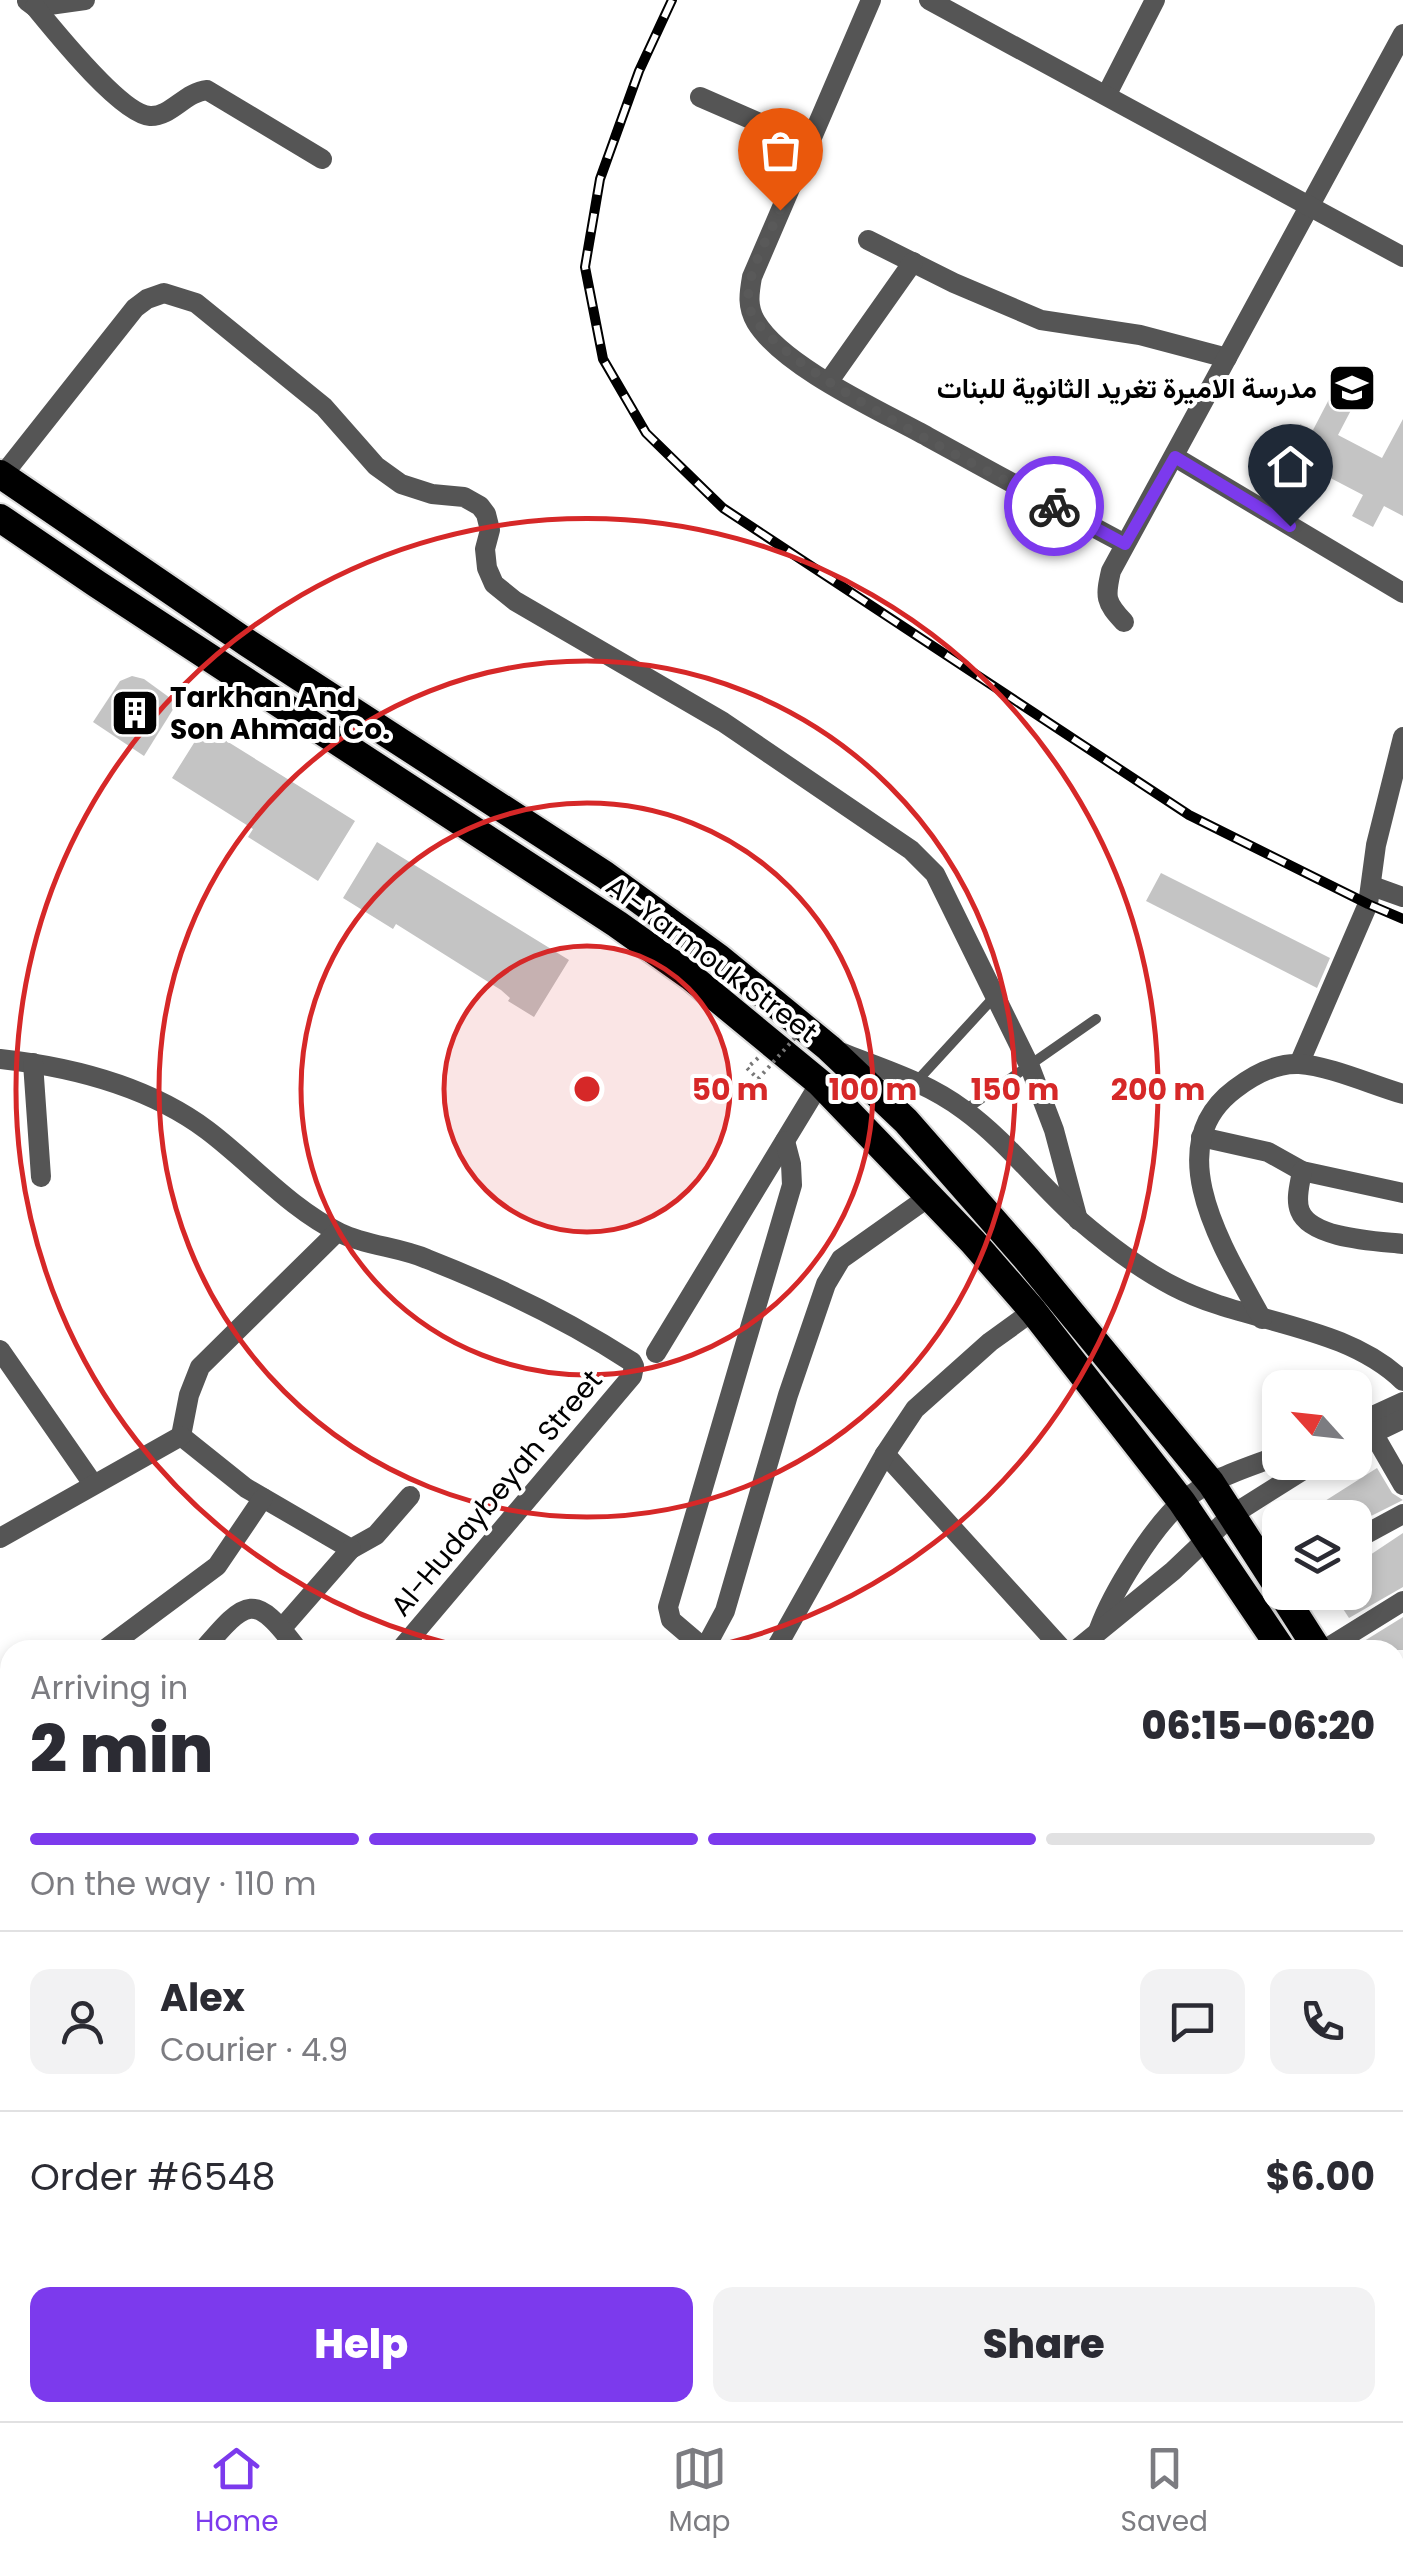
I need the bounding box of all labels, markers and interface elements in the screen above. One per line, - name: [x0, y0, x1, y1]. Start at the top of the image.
- pin: [738, 108, 823, 211]
- icon: bag: [753, 123, 808, 178]
- school or university icon: مدرسة الاميرة تغريد الثانوية للبنات: [1326, 362, 1378, 414]
- place label: مدرسة الاميرة تغريد الثانوية للبنات: [937, 369, 1317, 408]
- pin: [1248, 424, 1333, 527]
- icon: home: [1263, 439, 1318, 494]
- courier: [1004, 456, 1104, 556]
- icon: bike: [1027, 479, 1082, 534]
- place label: Tarkhan And Son Ahmad Co.: [170, 678, 390, 749]
- building icon: Tarkhan And Son Ahmad Co.: [109, 687, 161, 739]
- street label: Al-Yarmouk Street: [598, 867, 825, 1052]
- text: 50 m: [691, 1068, 769, 1111]
- text: 100 m: [829, 1068, 917, 1111]
- text: 150 m: [971, 1068, 1059, 1111]
- text: 200 m: [1111, 1068, 1205, 1111]
- centre of rings: [569, 1071, 605, 1107]
- street label: Al-Hudaybeyah Street: [382, 1362, 611, 1625]
- north arrow: [1262, 1370, 1372, 1480]
- map controls: [1262, 1370, 1372, 1610]
- button: layers: [1262, 1500, 1372, 1610]
- text: Arriving in: [30, 1665, 188, 1710]
- text: 06:15–06:20: [1141, 1699, 1375, 1752]
- text: 2 min: [30, 1704, 213, 1795]
- text: On the way · 110 m: [30, 1861, 317, 1906]
- button: person: [30, 1969, 135, 2074]
- button: chat: [1140, 1969, 1245, 2074]
- button: phone: [1270, 1969, 1375, 2074]
- text: Alex: [160, 1971, 245, 2024]
- text: Courier · 4.9: [160, 2027, 348, 2072]
- text: Order #6548: [30, 2150, 275, 2203]
- text: $6.00: [1266, 2150, 1375, 2203]
- button: Help: [30, 2287, 693, 2402]
- button: Share: [713, 2287, 1375, 2402]
- tab: Home: [195, 2441, 279, 2543]
- tab: Map: [669, 2441, 731, 2543]
- tab: Saved: [1121, 2441, 1208, 2543]

